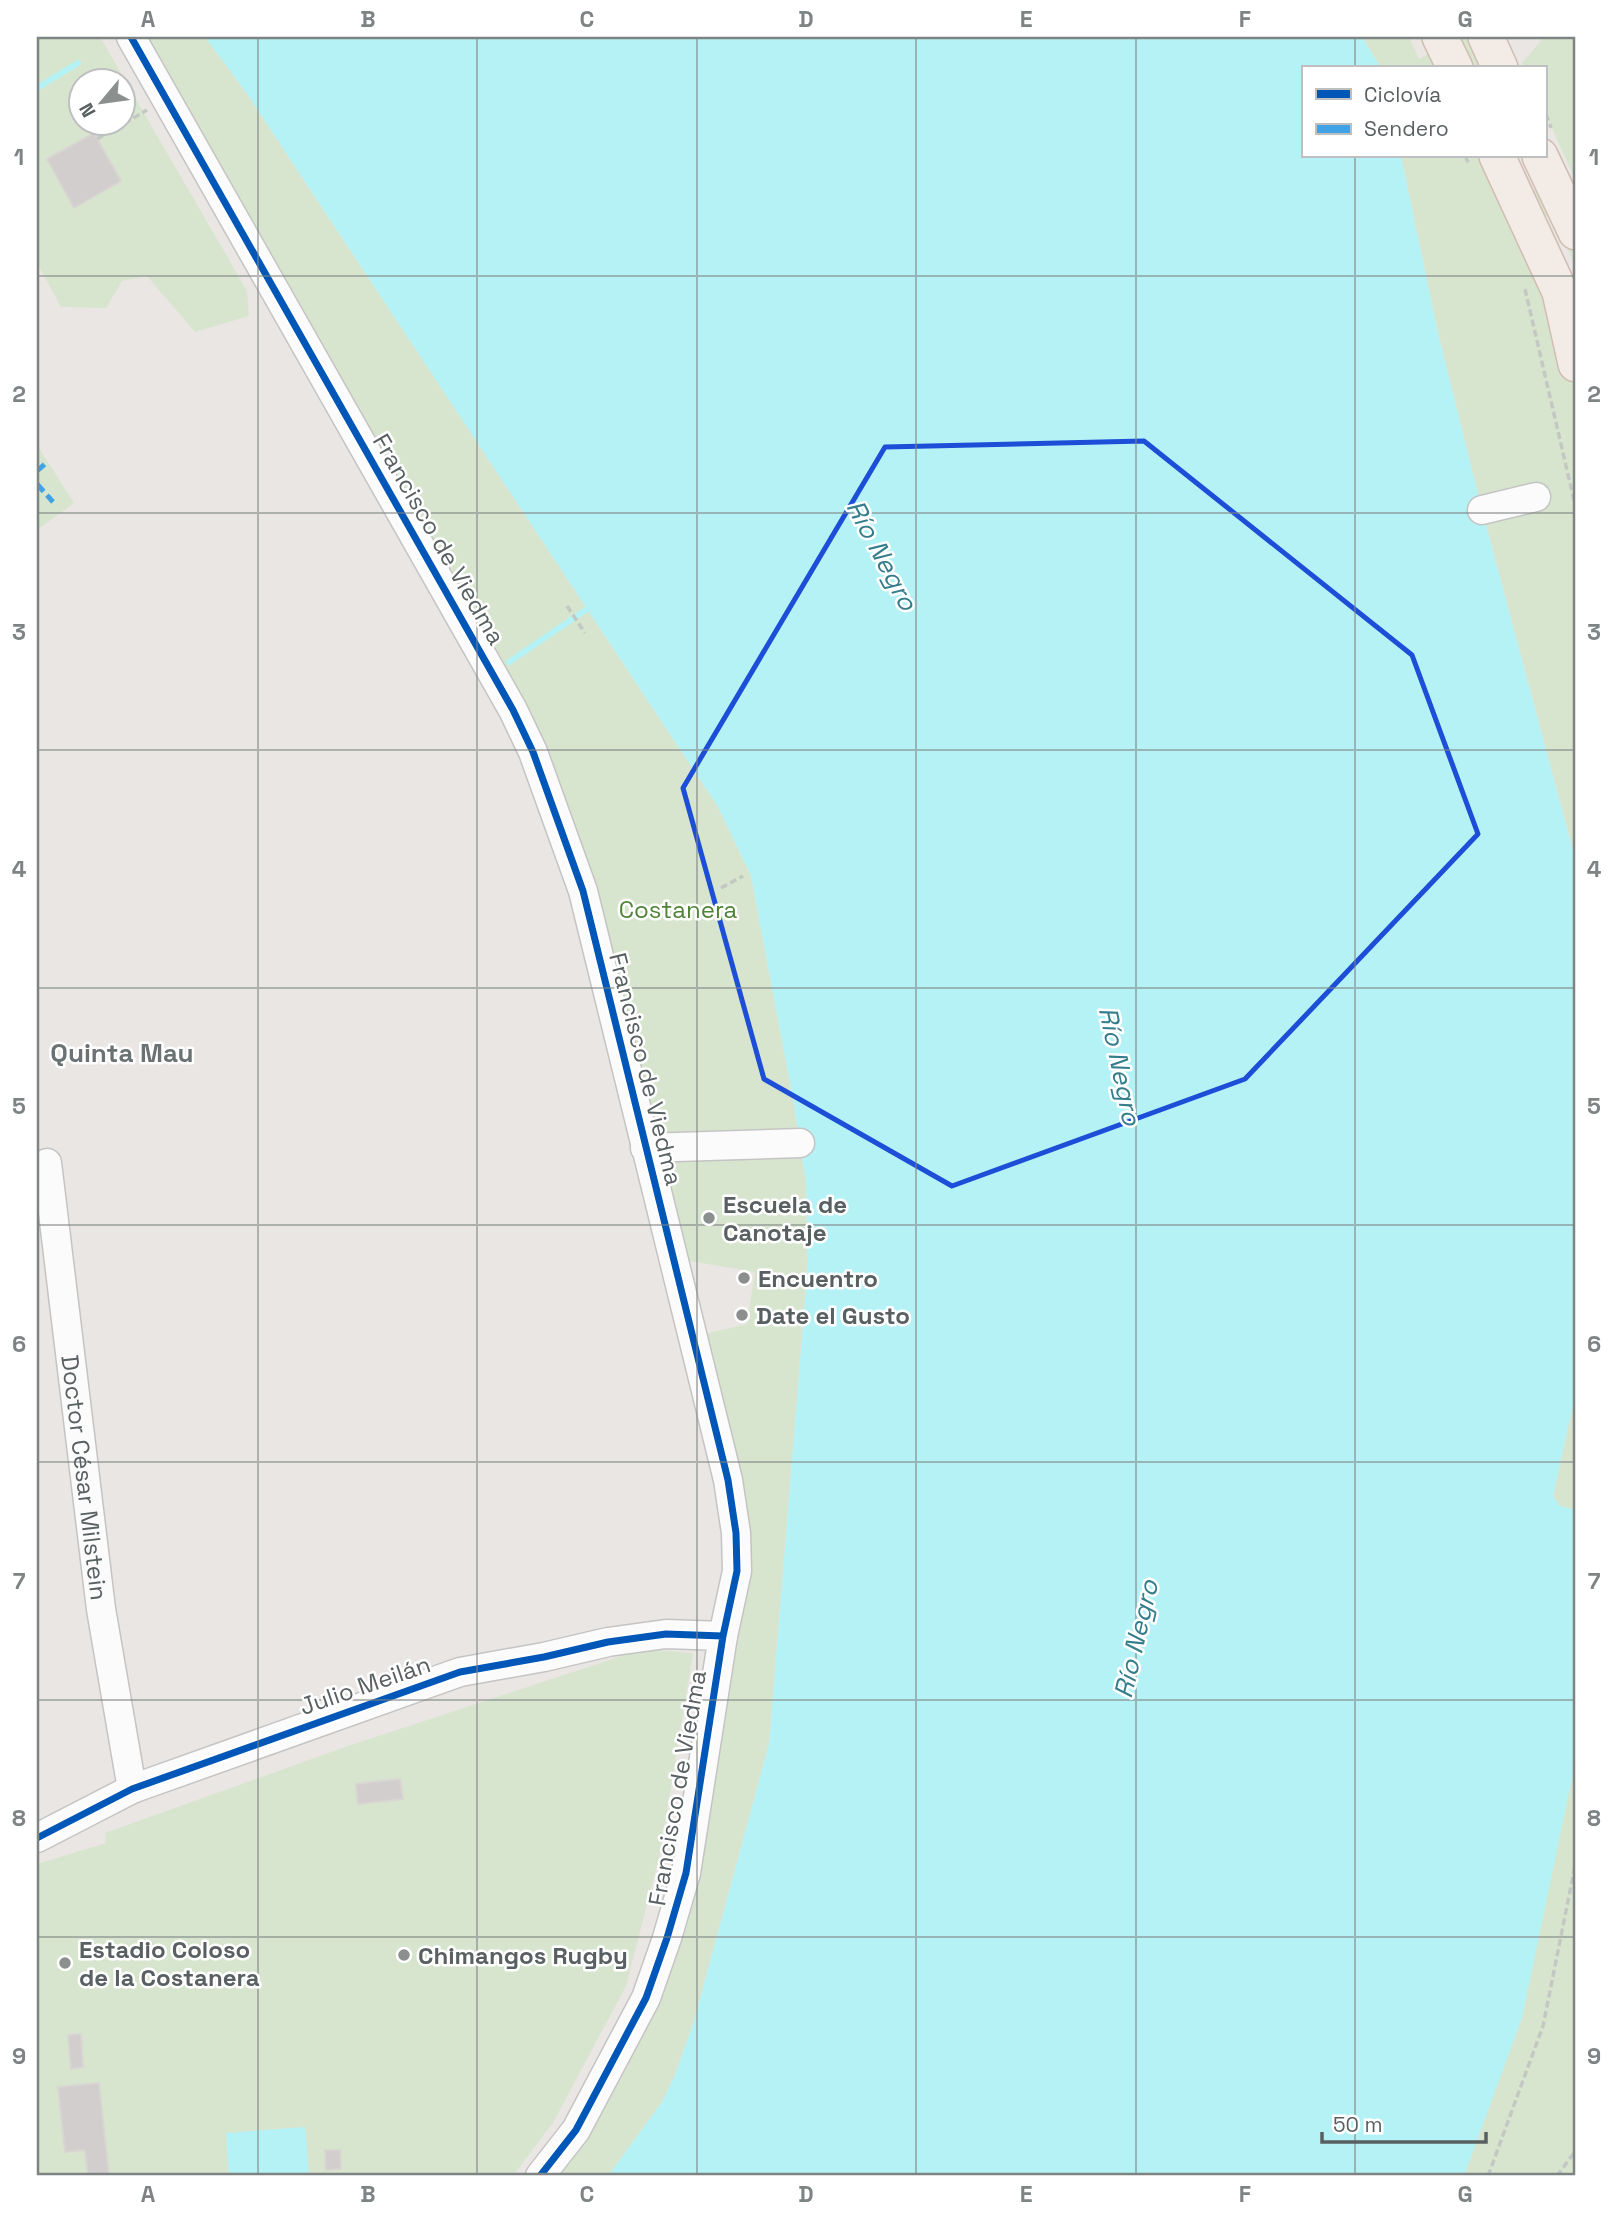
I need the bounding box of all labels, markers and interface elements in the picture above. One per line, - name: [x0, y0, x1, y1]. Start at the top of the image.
- text: A: [141, 4, 156, 34]
- text: B: [360, 4, 376, 34]
- text: C: [580, 4, 594, 34]
- text: D: [798, 4, 814, 34]
- text: E: [1020, 4, 1032, 34]
- text: F: [1239, 4, 1251, 34]
- text: G: [1457, 4, 1473, 34]
- north arrow: [66, 66, 136, 136]
- legend: [1302, 66, 1546, 158]
- text: Ciclovía: [1364, 81, 1441, 108]
- text: N: [74, 98, 102, 122]
- text: Sendero: [1364, 115, 1449, 142]
- text: 1: [14, 142, 24, 172]
- text: 1: [1589, 142, 1599, 172]
- text: 2: [12, 379, 26, 409]
- text: 2: [1587, 379, 1601, 409]
- street label: Francisco de Viedma: [366, 428, 512, 650]
- water label: Río Negro: [839, 494, 926, 617]
- text: 3: [12, 617, 26, 647]
- text: 3: [1587, 617, 1601, 647]
- text: 4: [12, 854, 27, 884]
- text: 4: [1587, 854, 1602, 884]
- park label: Costanera: [619, 894, 738, 925]
- street label: Francisco de Viedma: [602, 949, 690, 1189]
- water label: Río Negro: [1091, 1004, 1149, 1129]
- district label: Quinta Mau: [50, 1036, 194, 1070]
- text: 5: [12, 1091, 26, 1121]
- text: 5: [1587, 1091, 1601, 1121]
- place label: Escuela de Canotaje: [723, 1189, 847, 1248]
- marker: Escuela de Canotaje: [701, 1210, 717, 1226]
- place label: Encuentro: [758, 1263, 878, 1294]
- marker: Encuentro: [736, 1270, 752, 1286]
- place label: Date el Gusto: [756, 1300, 910, 1331]
- marker: Date el Gusto: [734, 1307, 750, 1323]
- text: 6: [12, 1329, 26, 1359]
- text: 6: [1587, 1329, 1601, 1359]
- street label: Doctor César Milstein: [55, 1353, 115, 1602]
- text: 7: [13, 1566, 26, 1596]
- text: 7: [1588, 1566, 1601, 1596]
- water label: Río Negro: [1106, 1576, 1166, 1701]
- street label: Julio Meilán: [295, 1648, 435, 1722]
- street label: Francisco de Viedma: [641, 1668, 713, 1908]
- text: 8: [12, 1803, 26, 1833]
- text: 8: [1587, 1803, 1601, 1833]
- place label: Estadio Coloso de la Costanera: [79, 1934, 260, 1993]
- place label: Chimangos Rugby: [418, 1940, 628, 1971]
- marker: Chimangos Rugby: [396, 1947, 412, 1963]
- marker: Estadio Coloso de la Costanera: [57, 1955, 73, 1971]
- text: 9: [12, 2041, 26, 2071]
- text: 9: [1587, 2041, 1601, 2071]
- scale bar: [1322, 2101, 1487, 2145]
- text: 50 m: [1333, 2111, 1383, 2138]
- text: A: [141, 2179, 156, 2209]
- text: B: [360, 2179, 376, 2209]
- text: C: [580, 2179, 594, 2209]
- text: D: [798, 2179, 814, 2209]
- text: E: [1020, 2179, 1032, 2209]
- text: F: [1239, 2179, 1251, 2209]
- text: G: [1457, 2179, 1473, 2209]

